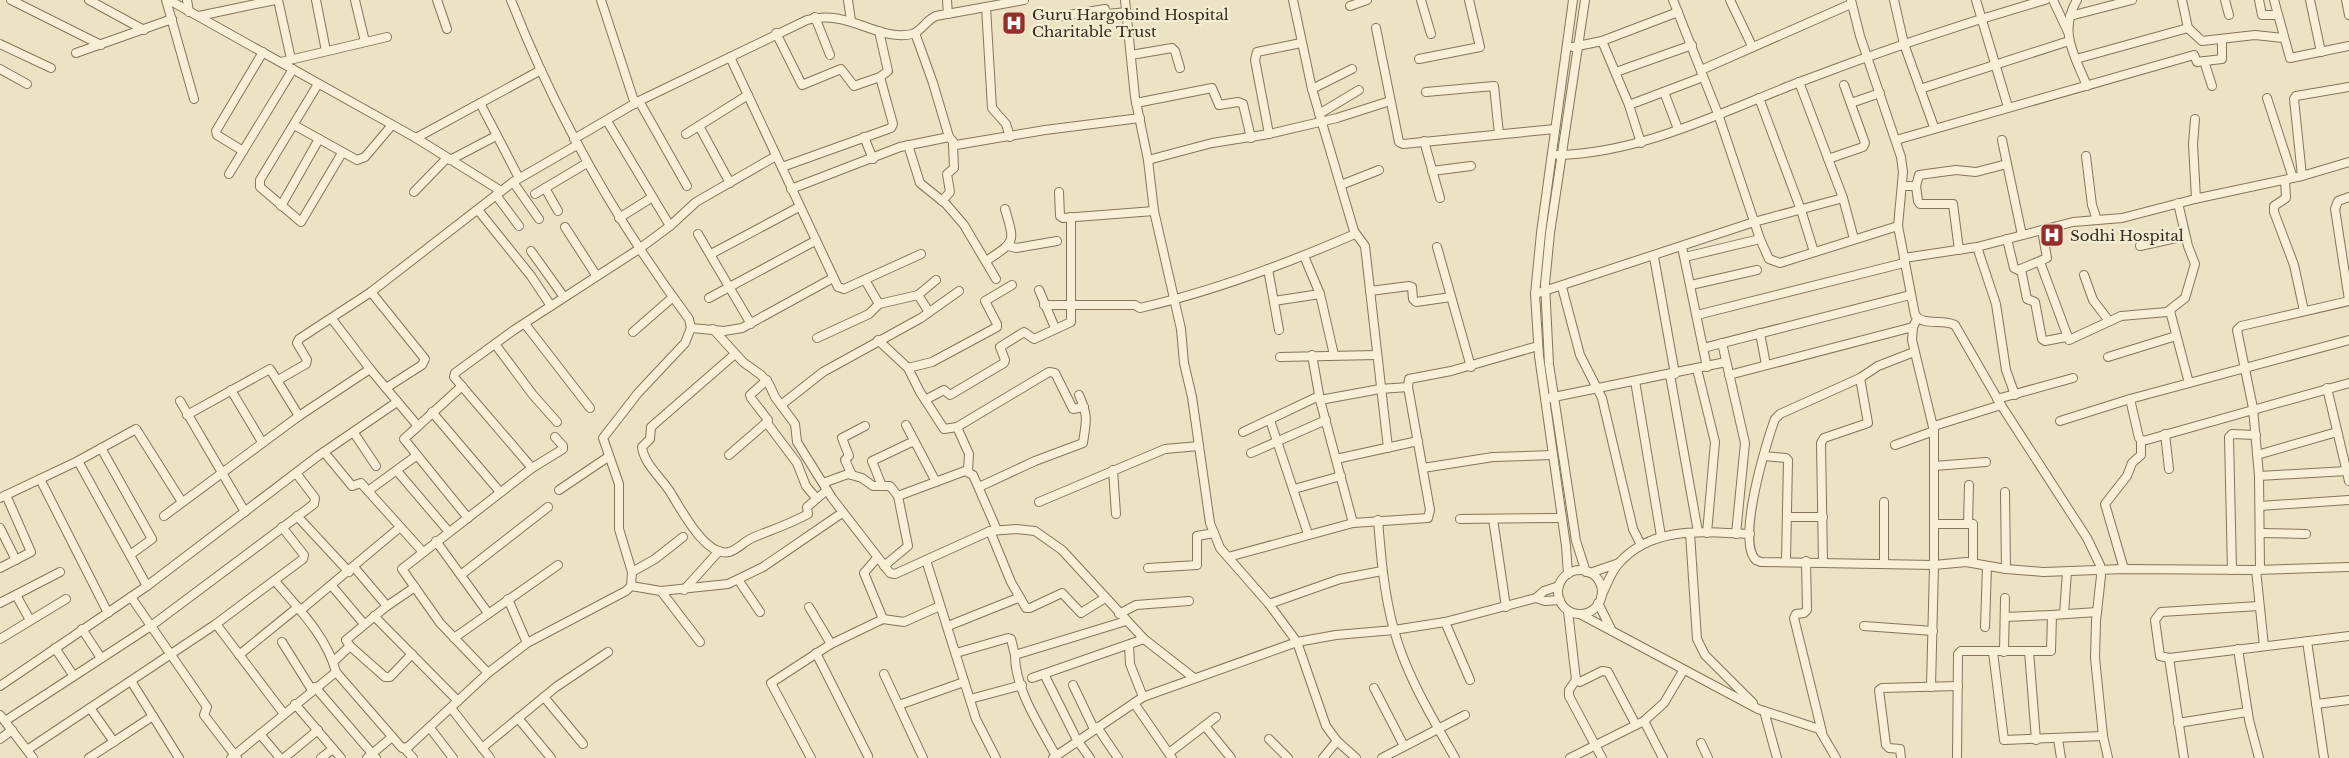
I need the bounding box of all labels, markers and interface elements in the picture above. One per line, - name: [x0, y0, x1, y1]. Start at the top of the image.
- place label: Guru Hargobind Hospital Charitable Trust: [1032, 5, 1229, 41]
- hospital icon: Guru Hargobind Hospital Charitable Trust: [1001, 10, 1027, 36]
- hospital icon: Sodhi Hospital: [2039, 222, 2065, 248]
- place label: Sodhi Hospital: [2070, 226, 2184, 245]

